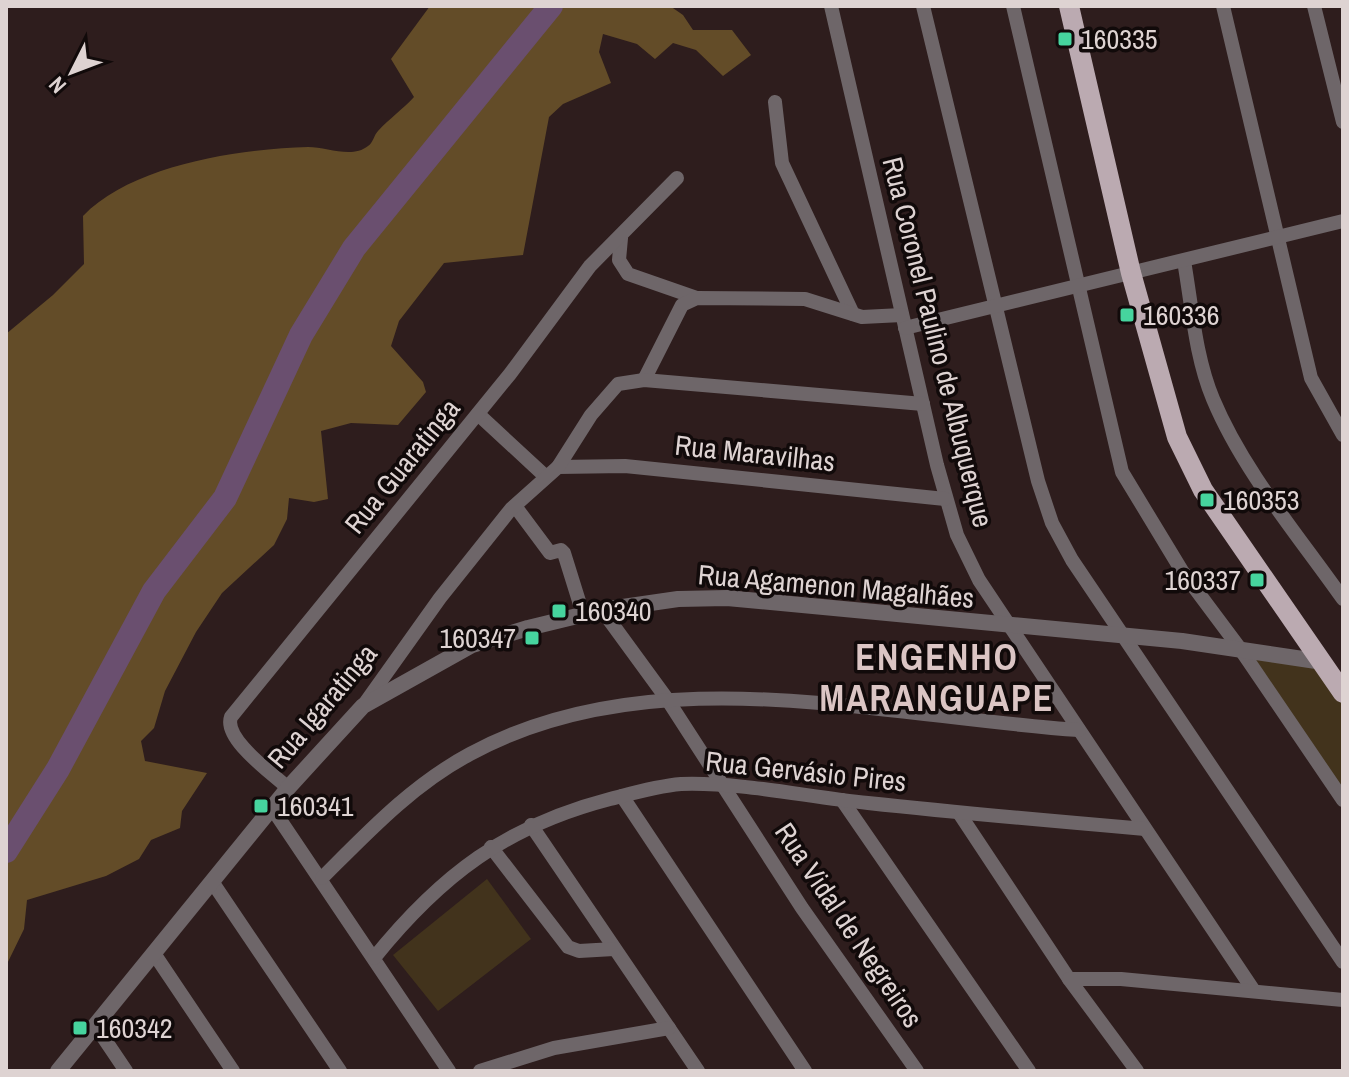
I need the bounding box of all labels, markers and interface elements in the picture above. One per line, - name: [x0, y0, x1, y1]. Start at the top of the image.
- place label: 160335: [1081, 20, 1158, 58]
- marker: 160335: [1056, 30, 1074, 48]
- north arrow: [32, 32, 112, 112]
- text: N: [42, 71, 73, 100]
- street label: Rua Coronel Paulino de Albuquerque: [874, 153, 1002, 531]
- place label: 160336: [1143, 296, 1220, 334]
- marker: 160336: [1118, 306, 1136, 324]
- street label: Rua Guaratinga: [336, 390, 468, 541]
- street label: Rua Maravilhas: [673, 426, 837, 480]
- place label: 160353: [1223, 481, 1300, 519]
- marker: 160353: [1198, 491, 1216, 509]
- street label: Rua Agamenon Magalhães: [696, 555, 976, 617]
- place label: 160337: [1164, 561, 1241, 599]
- marker: 160337: [1248, 571, 1266, 589]
- place label: 160340: [575, 592, 652, 630]
- marker: 160340: [550, 602, 568, 620]
- place label: 160347: [439, 619, 516, 657]
- marker: 160347: [523, 629, 541, 647]
- district label: ENGENHO MARANGUAPE: [820, 633, 1054, 722]
- street label: Rua Igaratinga: [259, 635, 386, 776]
- street label: Rua Gervásio Pires: [704, 742, 908, 800]
- place label: 160341: [277, 787, 354, 825]
- marker: 160341: [252, 797, 270, 815]
- street label: Rua Vidal de Negreiros: [766, 815, 932, 1035]
- place label: 160342: [96, 1009, 173, 1047]
- marker: 160342: [71, 1019, 89, 1037]

